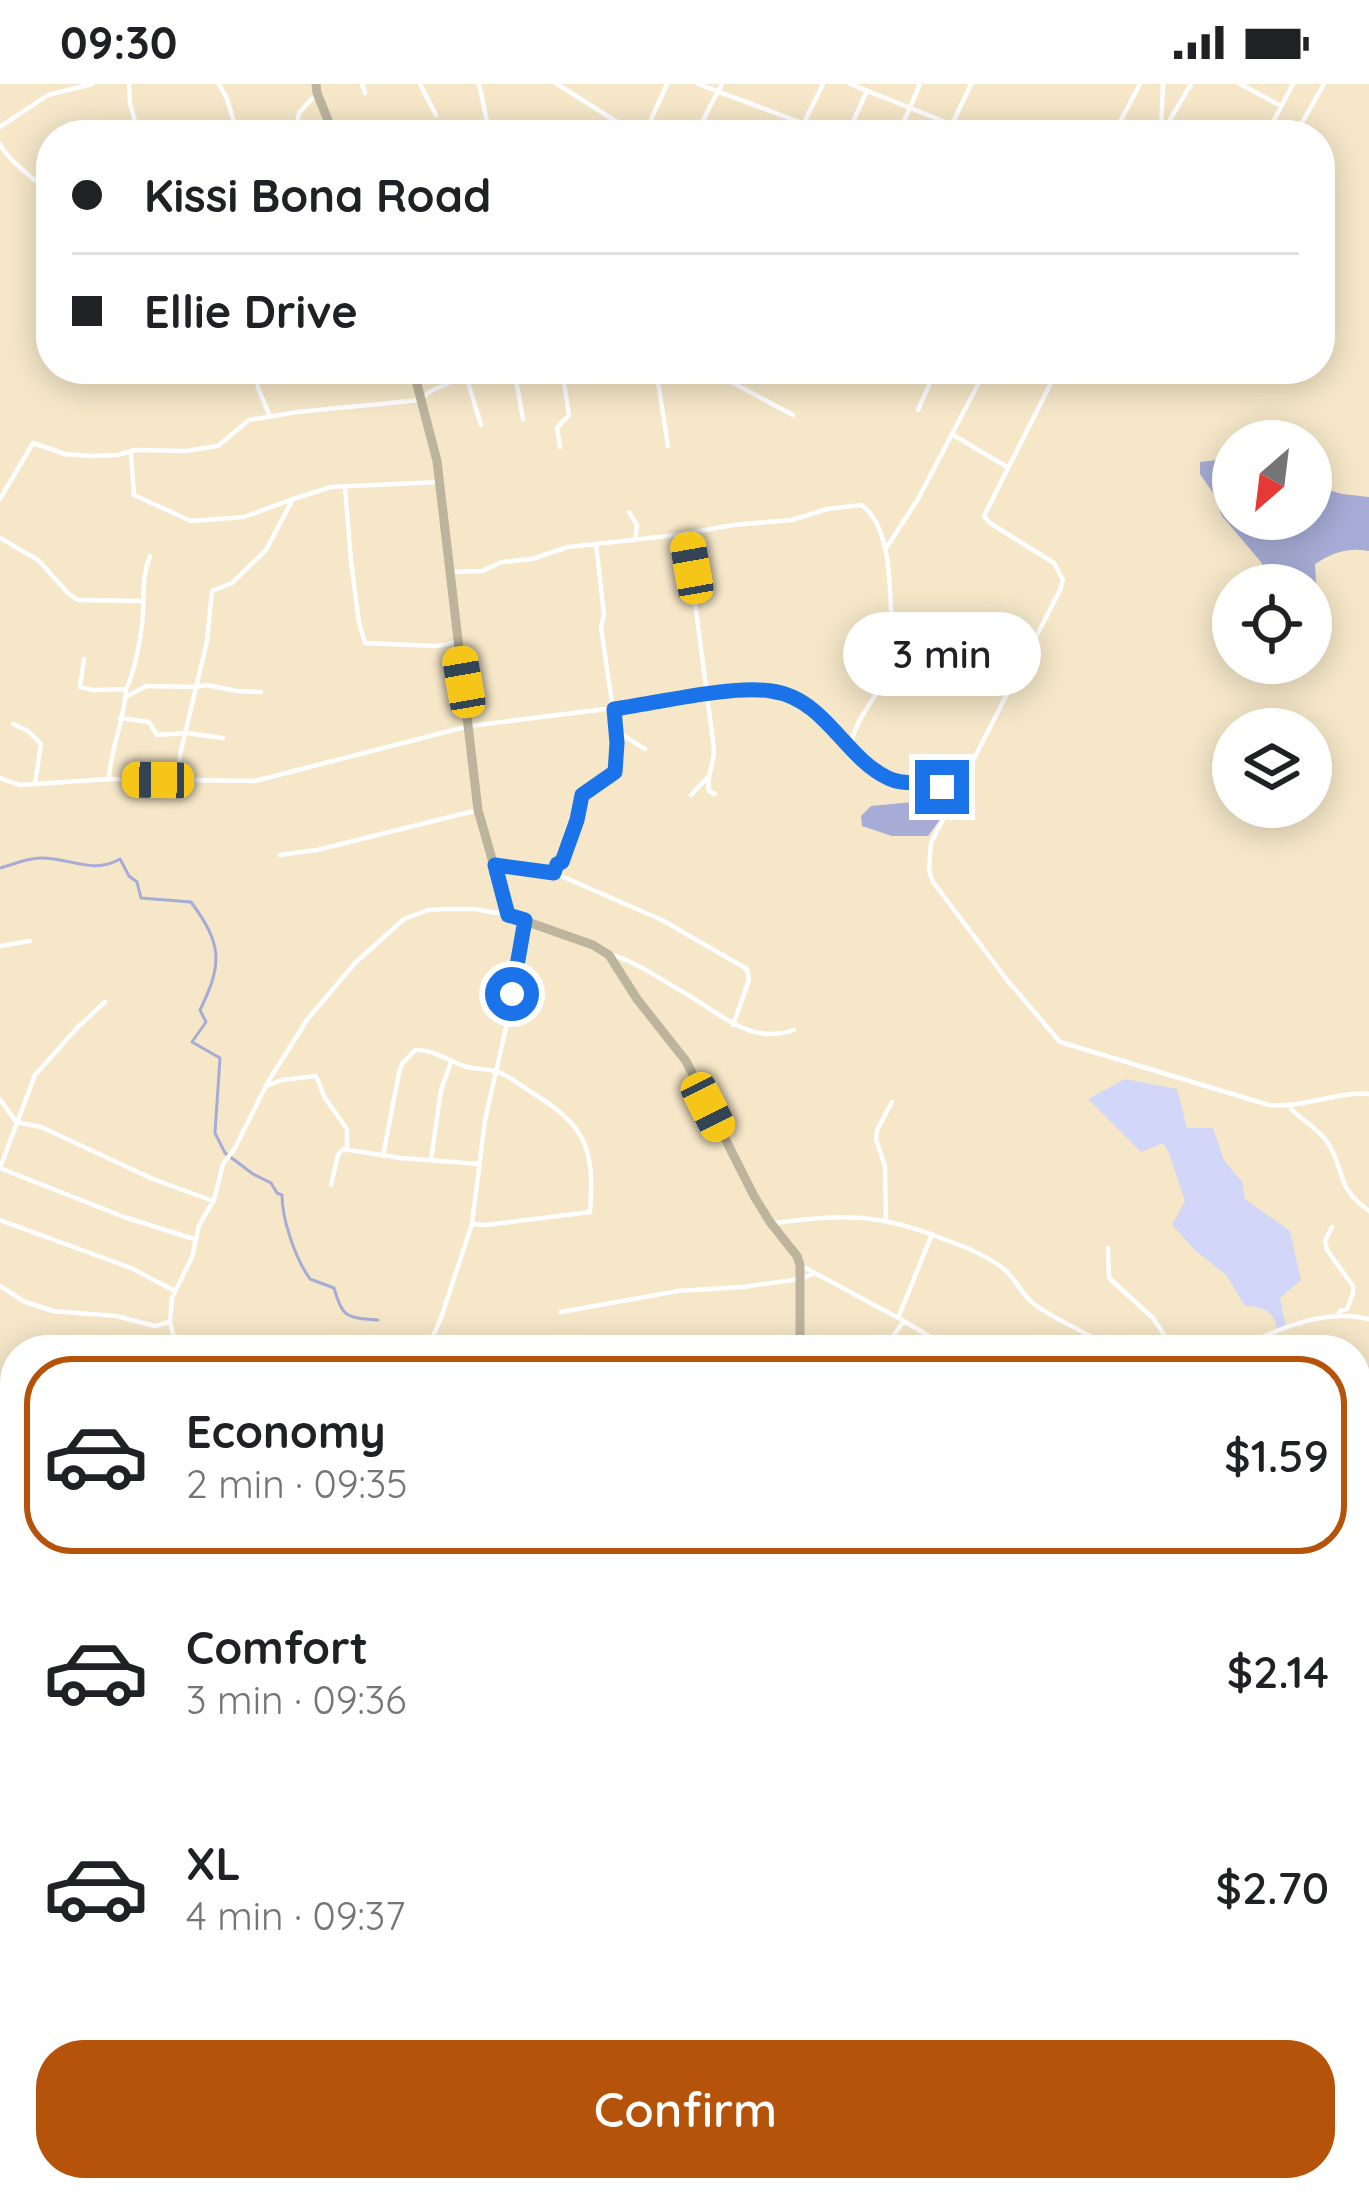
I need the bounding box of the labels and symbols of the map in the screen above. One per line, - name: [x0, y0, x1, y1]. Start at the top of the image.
- north arrow: [1212, 420, 1332, 540]
- car: [668, 529, 716, 607]
- callout: 3 min: [843, 613, 1041, 697]
- car: [440, 643, 488, 721]
- route end: [915, 760, 969, 814]
- car: [122, 761, 194, 799]
- route start: [485, 967, 539, 1021]
- car: [676, 1067, 740, 1147]

